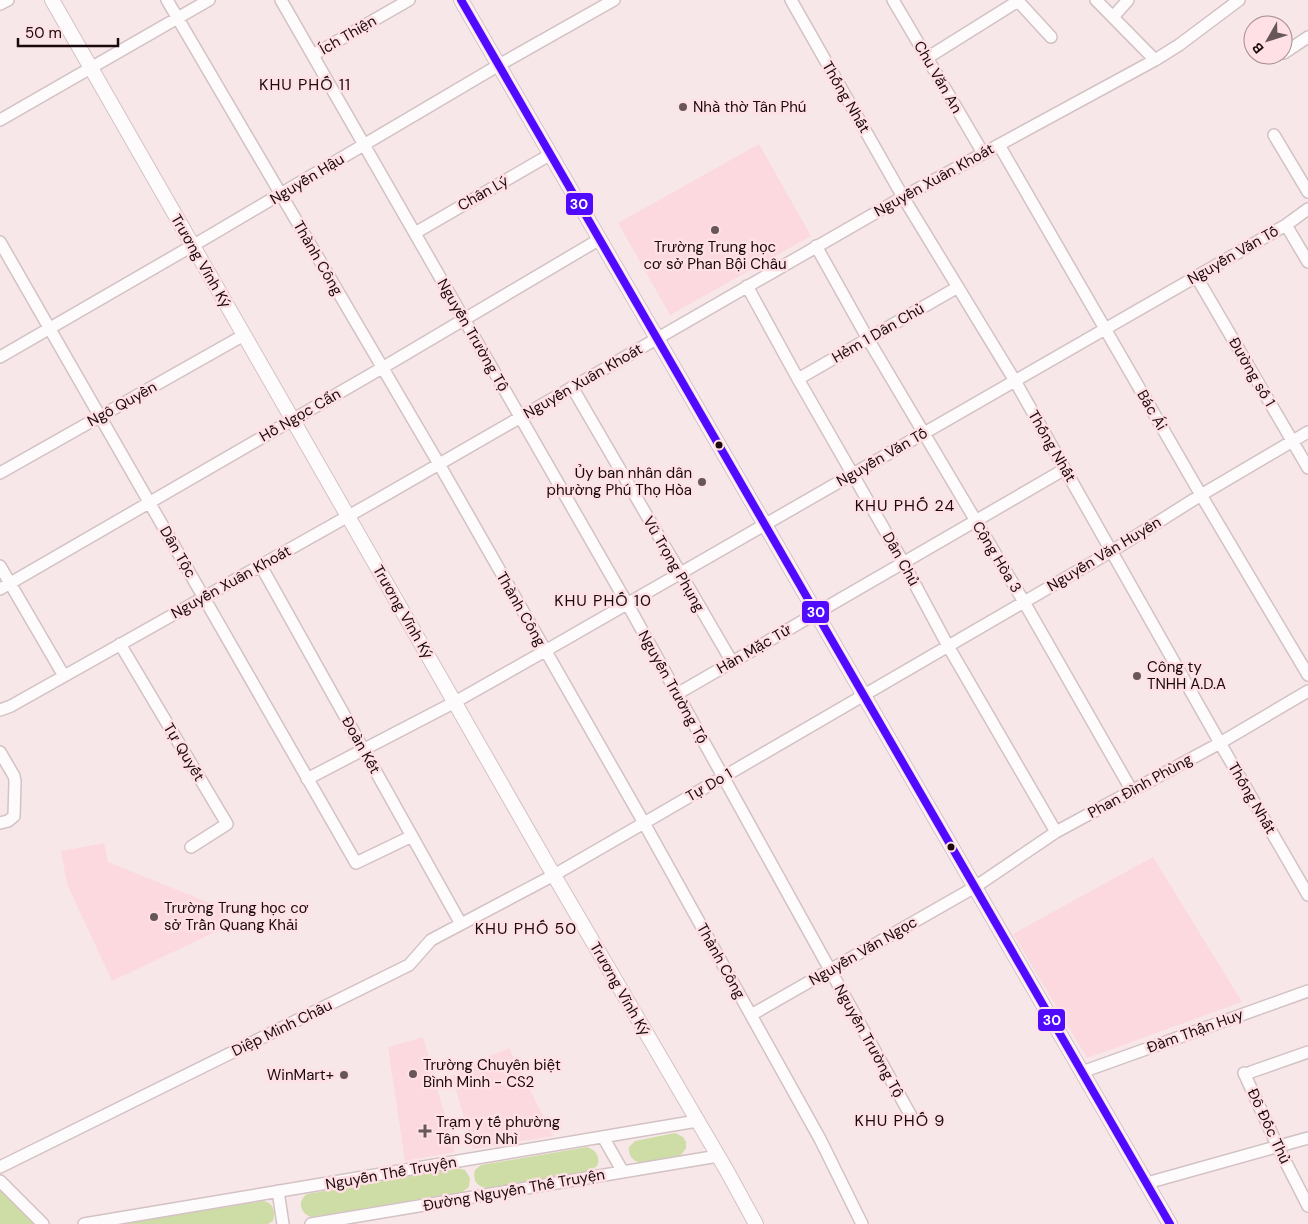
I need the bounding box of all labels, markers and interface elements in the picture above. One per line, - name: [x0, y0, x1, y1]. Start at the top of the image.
- street label: Ích Thiện: [316, 11, 380, 59]
- scale bar: [18, 15, 118, 47]
- north arrow: [1243, 15, 1293, 65]
- text: 50 m: [25, 23, 62, 43]
- street label: Chu Văn An: [909, 37, 967, 117]
- text: B: [1248, 39, 1268, 57]
- street label: Thống Nhất: [817, 57, 875, 137]
- district label: KHU PHỐ 11: [259, 74, 351, 95]
- place label: Nhà thờ Tân Phú: [693, 97, 806, 117]
- marker: Nhà thờ Tân Phú: [677, 101, 689, 113]
- street label: Nguyễn Xuân Khoát: [870, 139, 998, 221]
- street label: Nguyễn Hậu: [266, 149, 348, 209]
- street label: Chân Lý: [454, 170, 513, 216]
- line badge: 30: [565, 192, 594, 216]
- text: 30: [570, 195, 588, 213]
- street label: Trương Vĩnh Ký: [166, 211, 236, 312]
- street label: Thành Công: [289, 217, 347, 299]
- street label: Nguyễn Văn Tố: [1184, 221, 1282, 289]
- marker: Trường Trung học cơ sở Phan Bội Châu: [709, 224, 721, 236]
- place label: Trường Trung học cơ sở Phan Bội Châu: [644, 237, 786, 274]
- street label: Nguyễn Trường Tộ: [433, 275, 513, 395]
- street label: Hẻm 1 Dân Chủ: [828, 298, 928, 368]
- street label: Đường số 1: [1224, 334, 1280, 410]
- street label: Nguyễn Xuân Khoát: [520, 339, 646, 423]
- street label: Ngô Quyền: [84, 377, 160, 431]
- street label: Hồ Ngọc Cẩn: [256, 384, 344, 446]
- street label: Bác Ái: [1133, 386, 1171, 434]
- street label: Thống Nhất: [1023, 406, 1081, 486]
- street label: Nguyễn Văn Tố: [833, 423, 931, 491]
- unlabelled marker: [714, 440, 724, 450]
- place label: Ủy ban nhân dân phường Phú Thọ Hòa: [547, 463, 692, 500]
- marker: Ủy ban nhân dân phường Phú Thọ Hòa: [696, 476, 708, 488]
- district label: KHU PHỐ 24: [855, 495, 955, 516]
- street label: Vũ Trọng Phụng: [638, 512, 710, 616]
- street label: Nguyễn Văn Huyên: [1043, 512, 1165, 596]
- street label: Cộng Hòa 3: [968, 517, 1026, 597]
- street label: Dân Tộc: [155, 523, 201, 581]
- street label: Dân Chủ: [878, 528, 924, 590]
- street label: Nguyễn Xuân Khoát: [167, 541, 295, 623]
- street label: Trương Vĩnh Ký: [368, 562, 438, 663]
- street label: Thành Công: [492, 568, 550, 650]
- district label: KHU PHỐ 10: [554, 590, 652, 611]
- line badge: 30: [801, 600, 830, 624]
- text: 30: [807, 603, 825, 621]
- street label: Hàn Mặc Tử: [713, 620, 795, 678]
- street label: Nguyễn Trường Tộ: [634, 627, 712, 747]
- place label: Công ty TNHH A.D.A: [1147, 657, 1226, 694]
- marker: Công ty TNHH A.D.A: [1131, 670, 1143, 682]
- street label: Đoàn Kết: [337, 713, 385, 777]
- street label: Tự Quyết: [159, 719, 209, 785]
- street label: Phan Đình Phùng: [1084, 749, 1196, 823]
- street label: Thống Nhất: [1223, 758, 1281, 838]
- street label: Tự Do 1: [682, 764, 736, 806]
- unlabelled marker: [946, 842, 956, 852]
- place label: Trường Trung học cơ sở Trần Quang Khải: [164, 898, 309, 935]
- marker: Trường Trung học cơ sở Trần Quang Khải: [148, 911, 160, 923]
- street label: Nguyễn Văn Ngọc: [805, 912, 921, 990]
- district label: KHU PHỐ 50: [475, 918, 577, 939]
- street label: Thành Công: [692, 920, 750, 1002]
- street label: Trương Vĩnh Ký: [585, 939, 655, 1040]
- street label: Nguyễn Trường Tộ: [830, 981, 908, 1101]
- street label: Diệp Minh Châu: [229, 995, 335, 1061]
- street label: Đàm Thận Huy: [1144, 1004, 1247, 1058]
- line badge: 30: [1037, 1008, 1066, 1032]
- text: 30: [1043, 1011, 1061, 1029]
- place label: Trường Chuyên biệt Bình Minh - CS2: [423, 1055, 561, 1092]
- place label: WinMart+: [267, 1065, 334, 1085]
- marker: Trường Chuyên biệt Bình Minh - CS2: [407, 1068, 419, 1080]
- marker: WinMart+: [338, 1069, 350, 1081]
- street label: Đô Đốc Thủ: [1243, 1085, 1295, 1167]
- district label: KHU PHỐ 9: [855, 1110, 945, 1131]
- place label: Trạm y tế phường Tân Sơn Nhì: [436, 1112, 560, 1149]
- marker: Trạm y tế phường Tân Sơn Nhì: [418, 1124, 432, 1138]
- street label: Nguyễn Thế Truyện: [324, 1152, 458, 1194]
- street label: Đường Nguyễn Thế Truyện: [422, 1164, 606, 1216]

